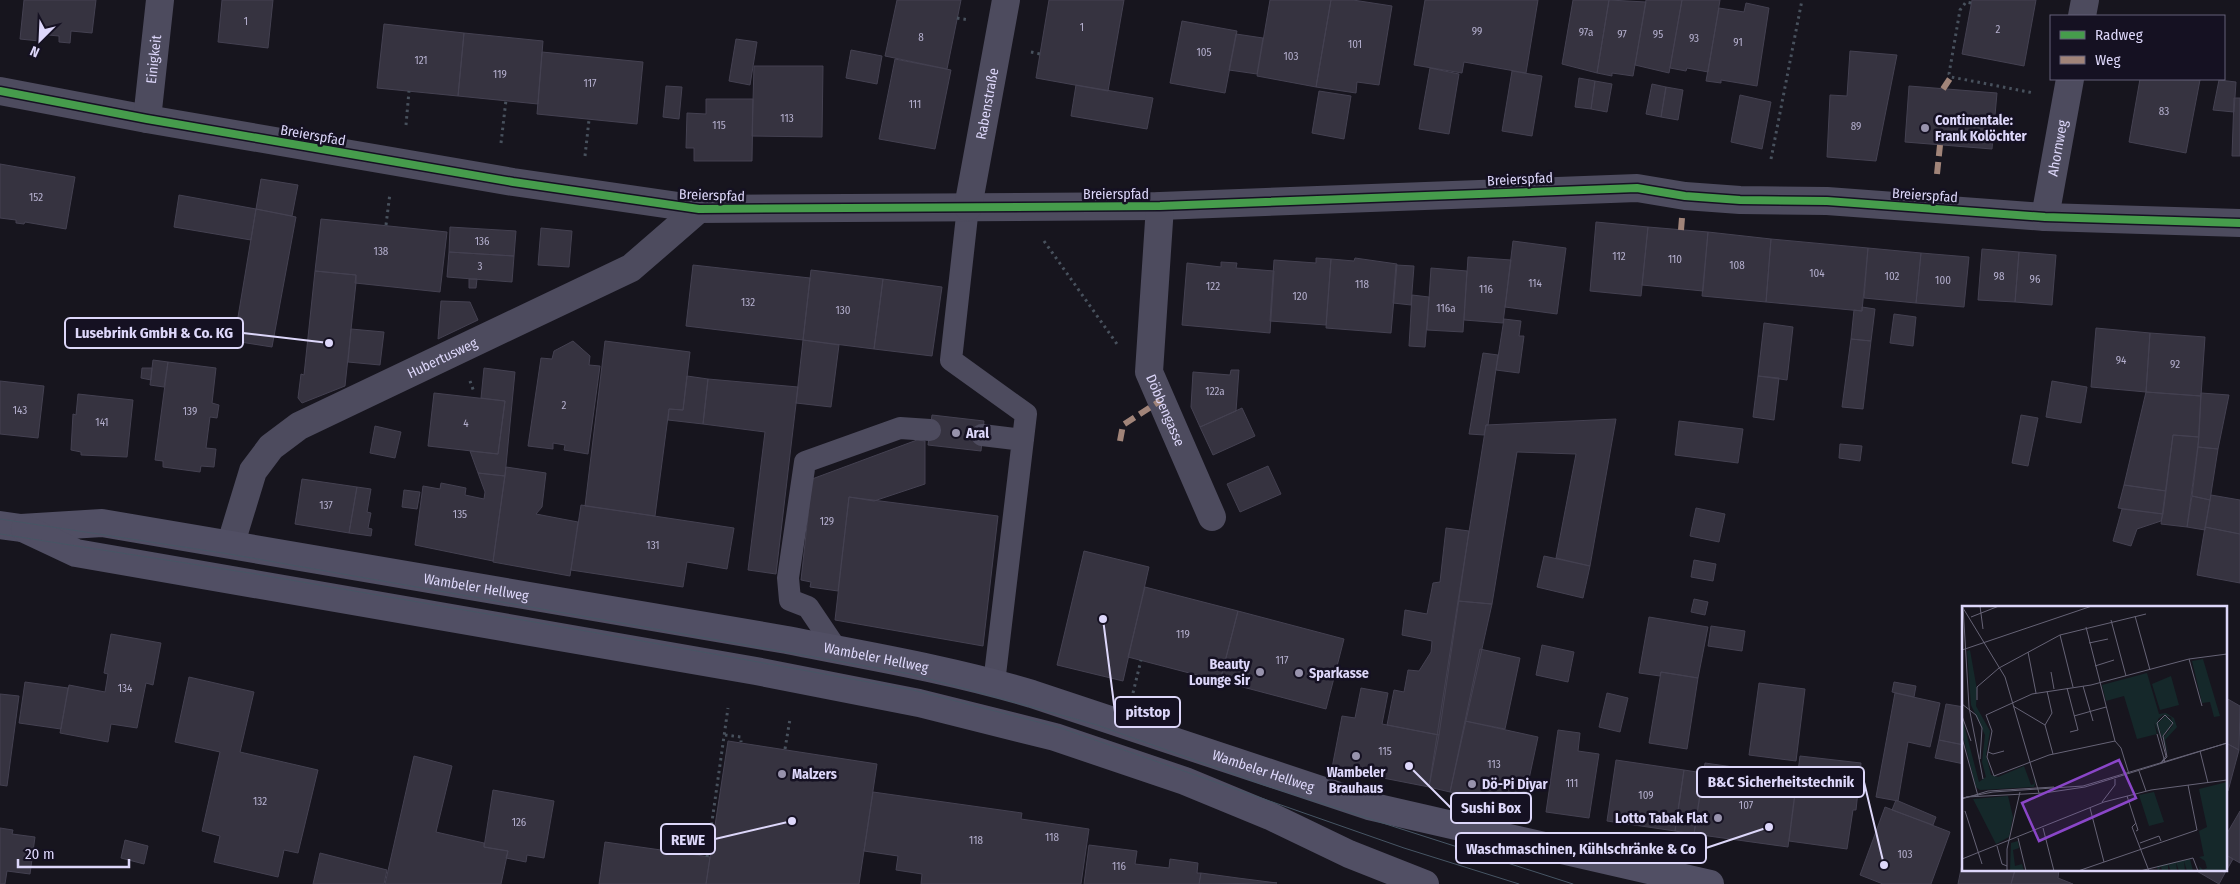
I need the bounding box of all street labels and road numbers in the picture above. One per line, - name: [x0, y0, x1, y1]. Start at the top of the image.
- street label: Einigkeit: [143, 34, 165, 85]
- street label: Rabenstraße: [973, 67, 1002, 141]
- street label: Ahornweg: [2045, 118, 2071, 178]
- street label: Breierspfad: [279, 121, 347, 150]
- street label: Breierspfad: [1487, 169, 1553, 190]
- street label: Breierspfad: [1891, 185, 1958, 206]
- street label: Breierspfad: [679, 186, 745, 205]
- street label: Breierspfad: [1083, 186, 1149, 203]
- street label: Hubertusweg: [405, 334, 481, 382]
- street label: Döbbengasse: [1142, 372, 1188, 449]
- street label: Wambeler Hellweg: [422, 570, 530, 605]
- street label: Wambeler Hellweg: [822, 639, 930, 677]
- street label: Wambeler Hellweg: [1210, 747, 1317, 796]

